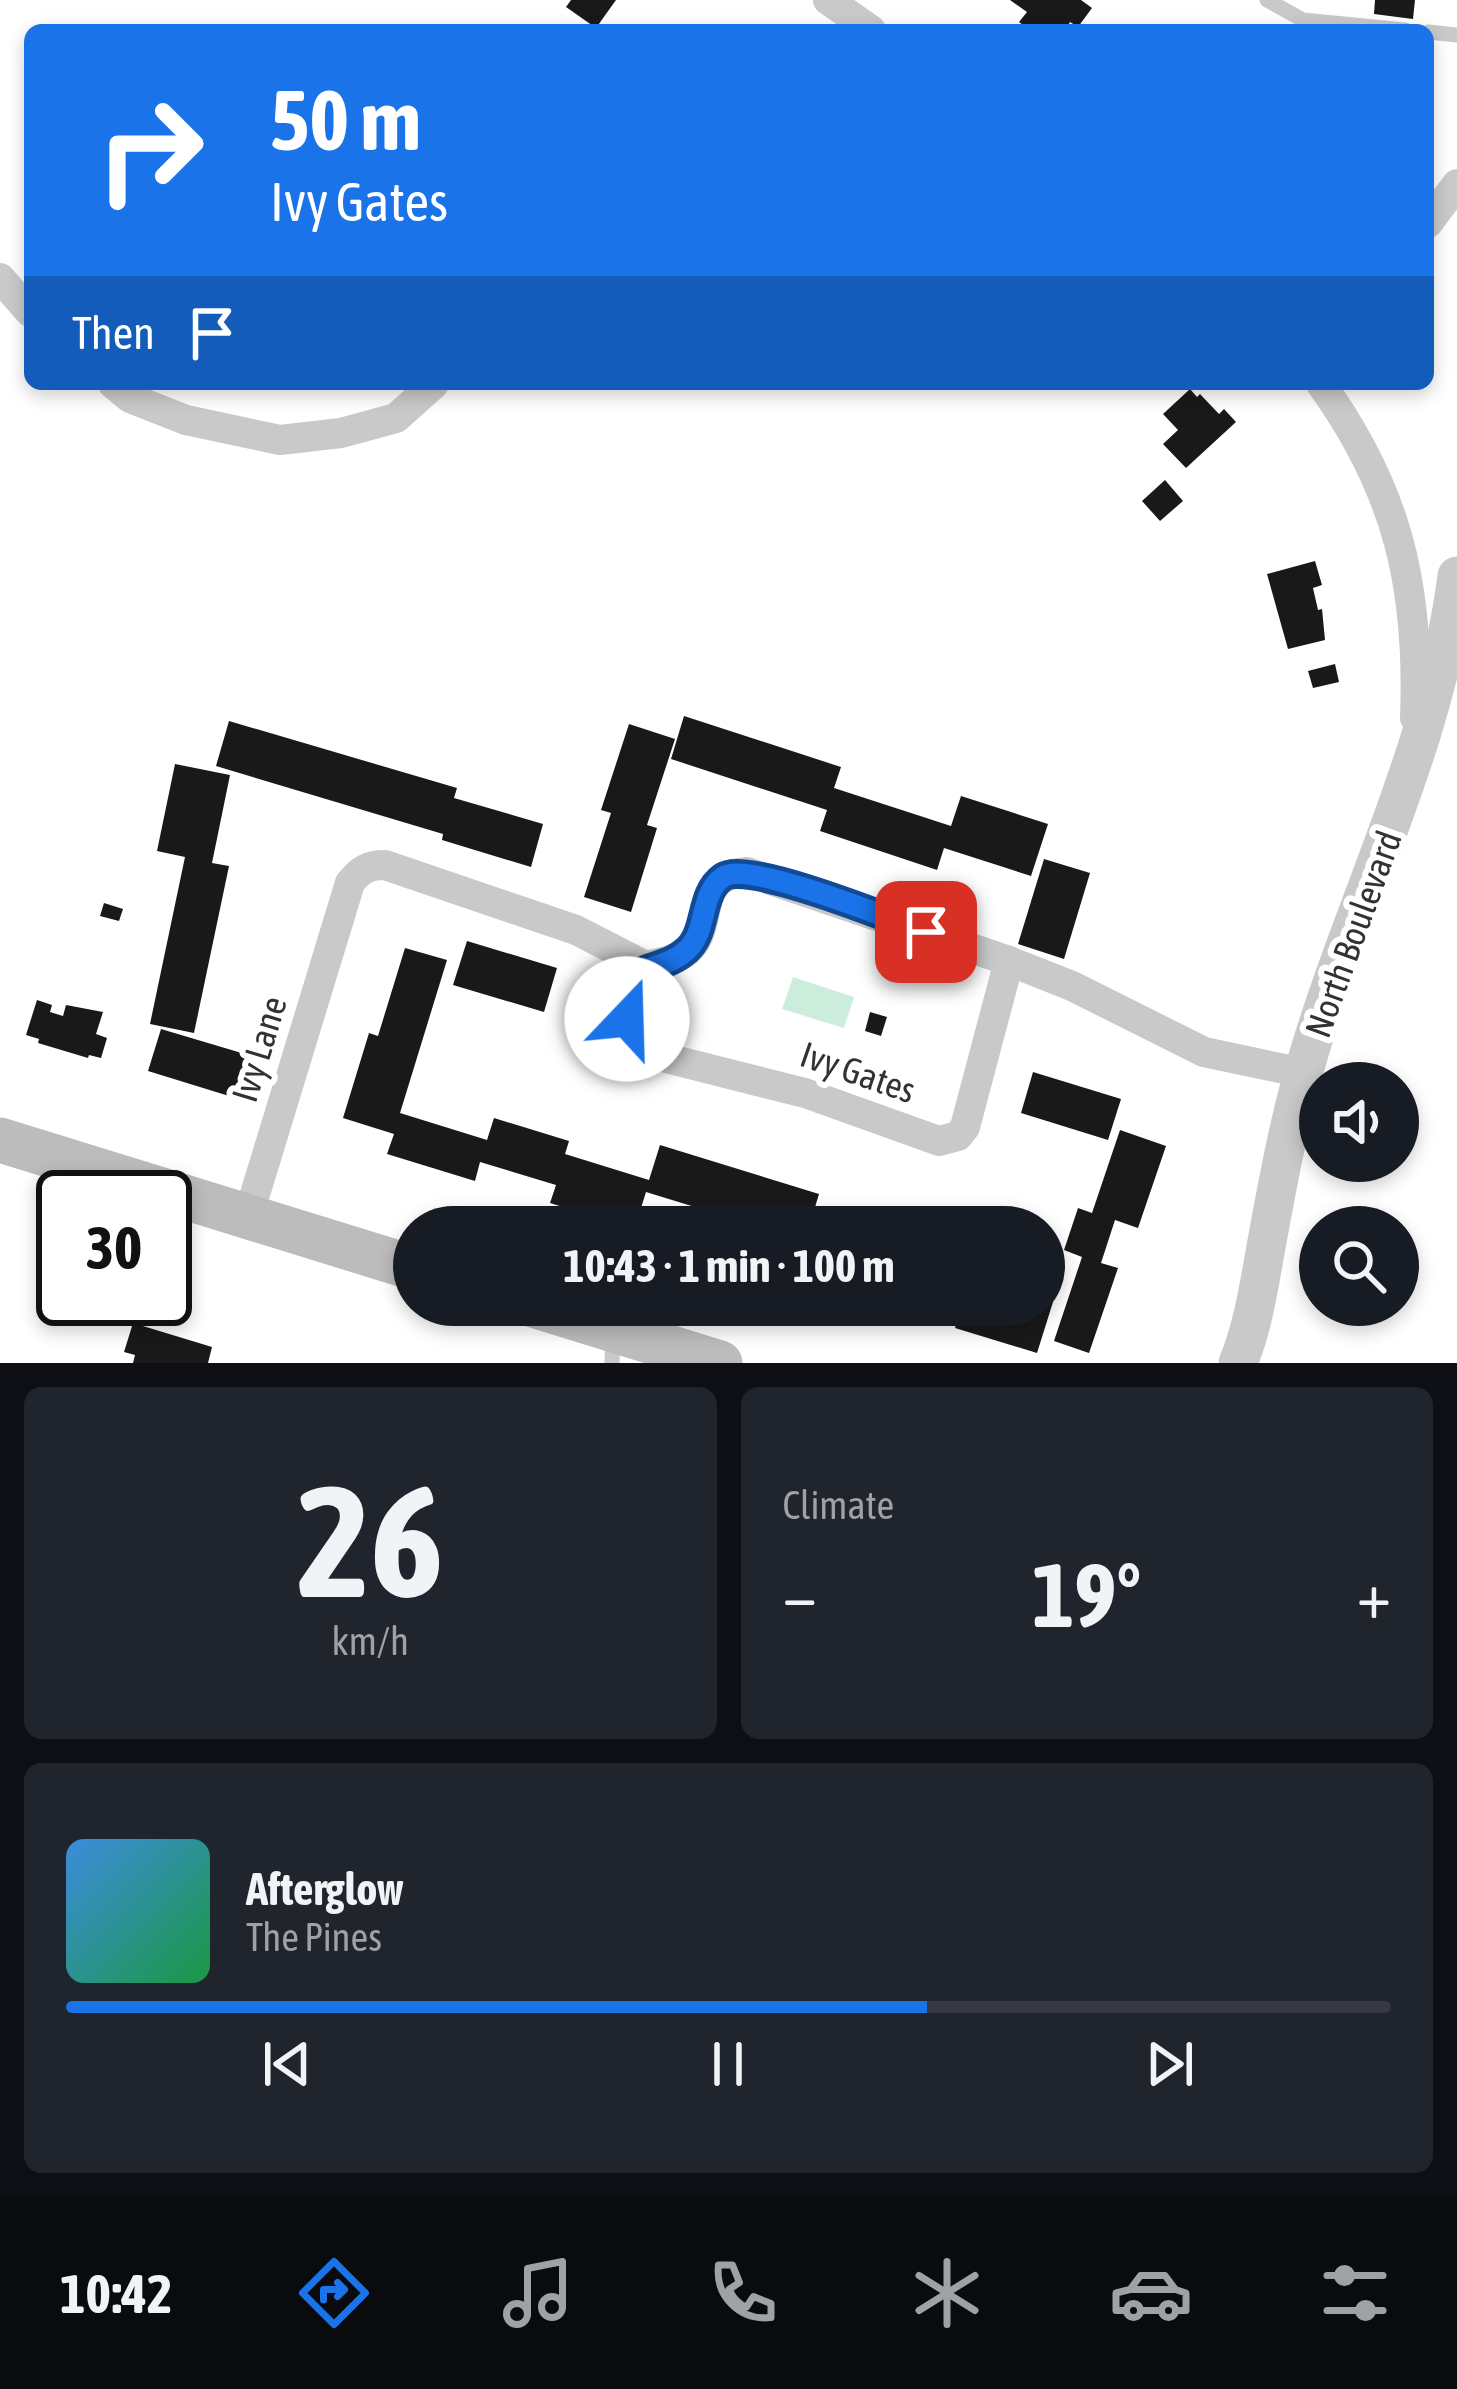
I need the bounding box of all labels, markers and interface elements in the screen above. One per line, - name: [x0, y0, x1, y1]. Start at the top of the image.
- icon: right: [72, 72, 228, 228]
- text: 50 m: [270, 72, 421, 168]
- text: Ivy Gates: [270, 171, 448, 232]
- icon: arrive: [179, 300, 245, 366]
- text: Then: [72, 307, 155, 359]
- street label: North Boulevard: [1296, 825, 1410, 1043]
- pin: [875, 881, 977, 983]
- icon: arrive: [893, 899, 959, 965]
- position arrow: [564, 956, 690, 1082]
- street label: Ivy Lane: [223, 991, 295, 1107]
- street label: Ivy Gates: [795, 1033, 921, 1111]
- map controls: [1299, 1062, 1419, 1326]
- button: sound: [1299, 1062, 1419, 1182]
- speed limit sign: 30: [36, 1170, 192, 1326]
- button: search: [1299, 1206, 1419, 1326]
- text: 10:43 · 1 min · 100 m: [563, 1240, 895, 1292]
- text: 26: [297, 1451, 444, 1630]
- text: Climate: [783, 1483, 894, 1527]
- text: 19°: [1032, 1543, 1141, 1646]
- text: −: [783, 1556, 817, 1632]
- text: +: [1357, 1556, 1391, 1632]
- text: km/h: [332, 1619, 409, 1663]
- text: Afterglow: [246, 1863, 404, 1915]
- text: The Pines: [246, 1915, 382, 1959]
- icon: previous: [254, 2031, 320, 2097]
- icon: pause: [695, 2031, 761, 2097]
- icon: next: [1137, 2031, 1203, 2097]
- icon: directions: [292, 2251, 376, 2335]
- icon: music: [496, 2251, 580, 2335]
- icon: phone: [701, 2251, 785, 2335]
- icon: climate: [905, 2251, 989, 2335]
- icon: car: [1109, 2251, 1193, 2335]
- icon: filters: [1313, 2251, 1397, 2335]
- text: 10:42: [60, 2263, 172, 2324]

